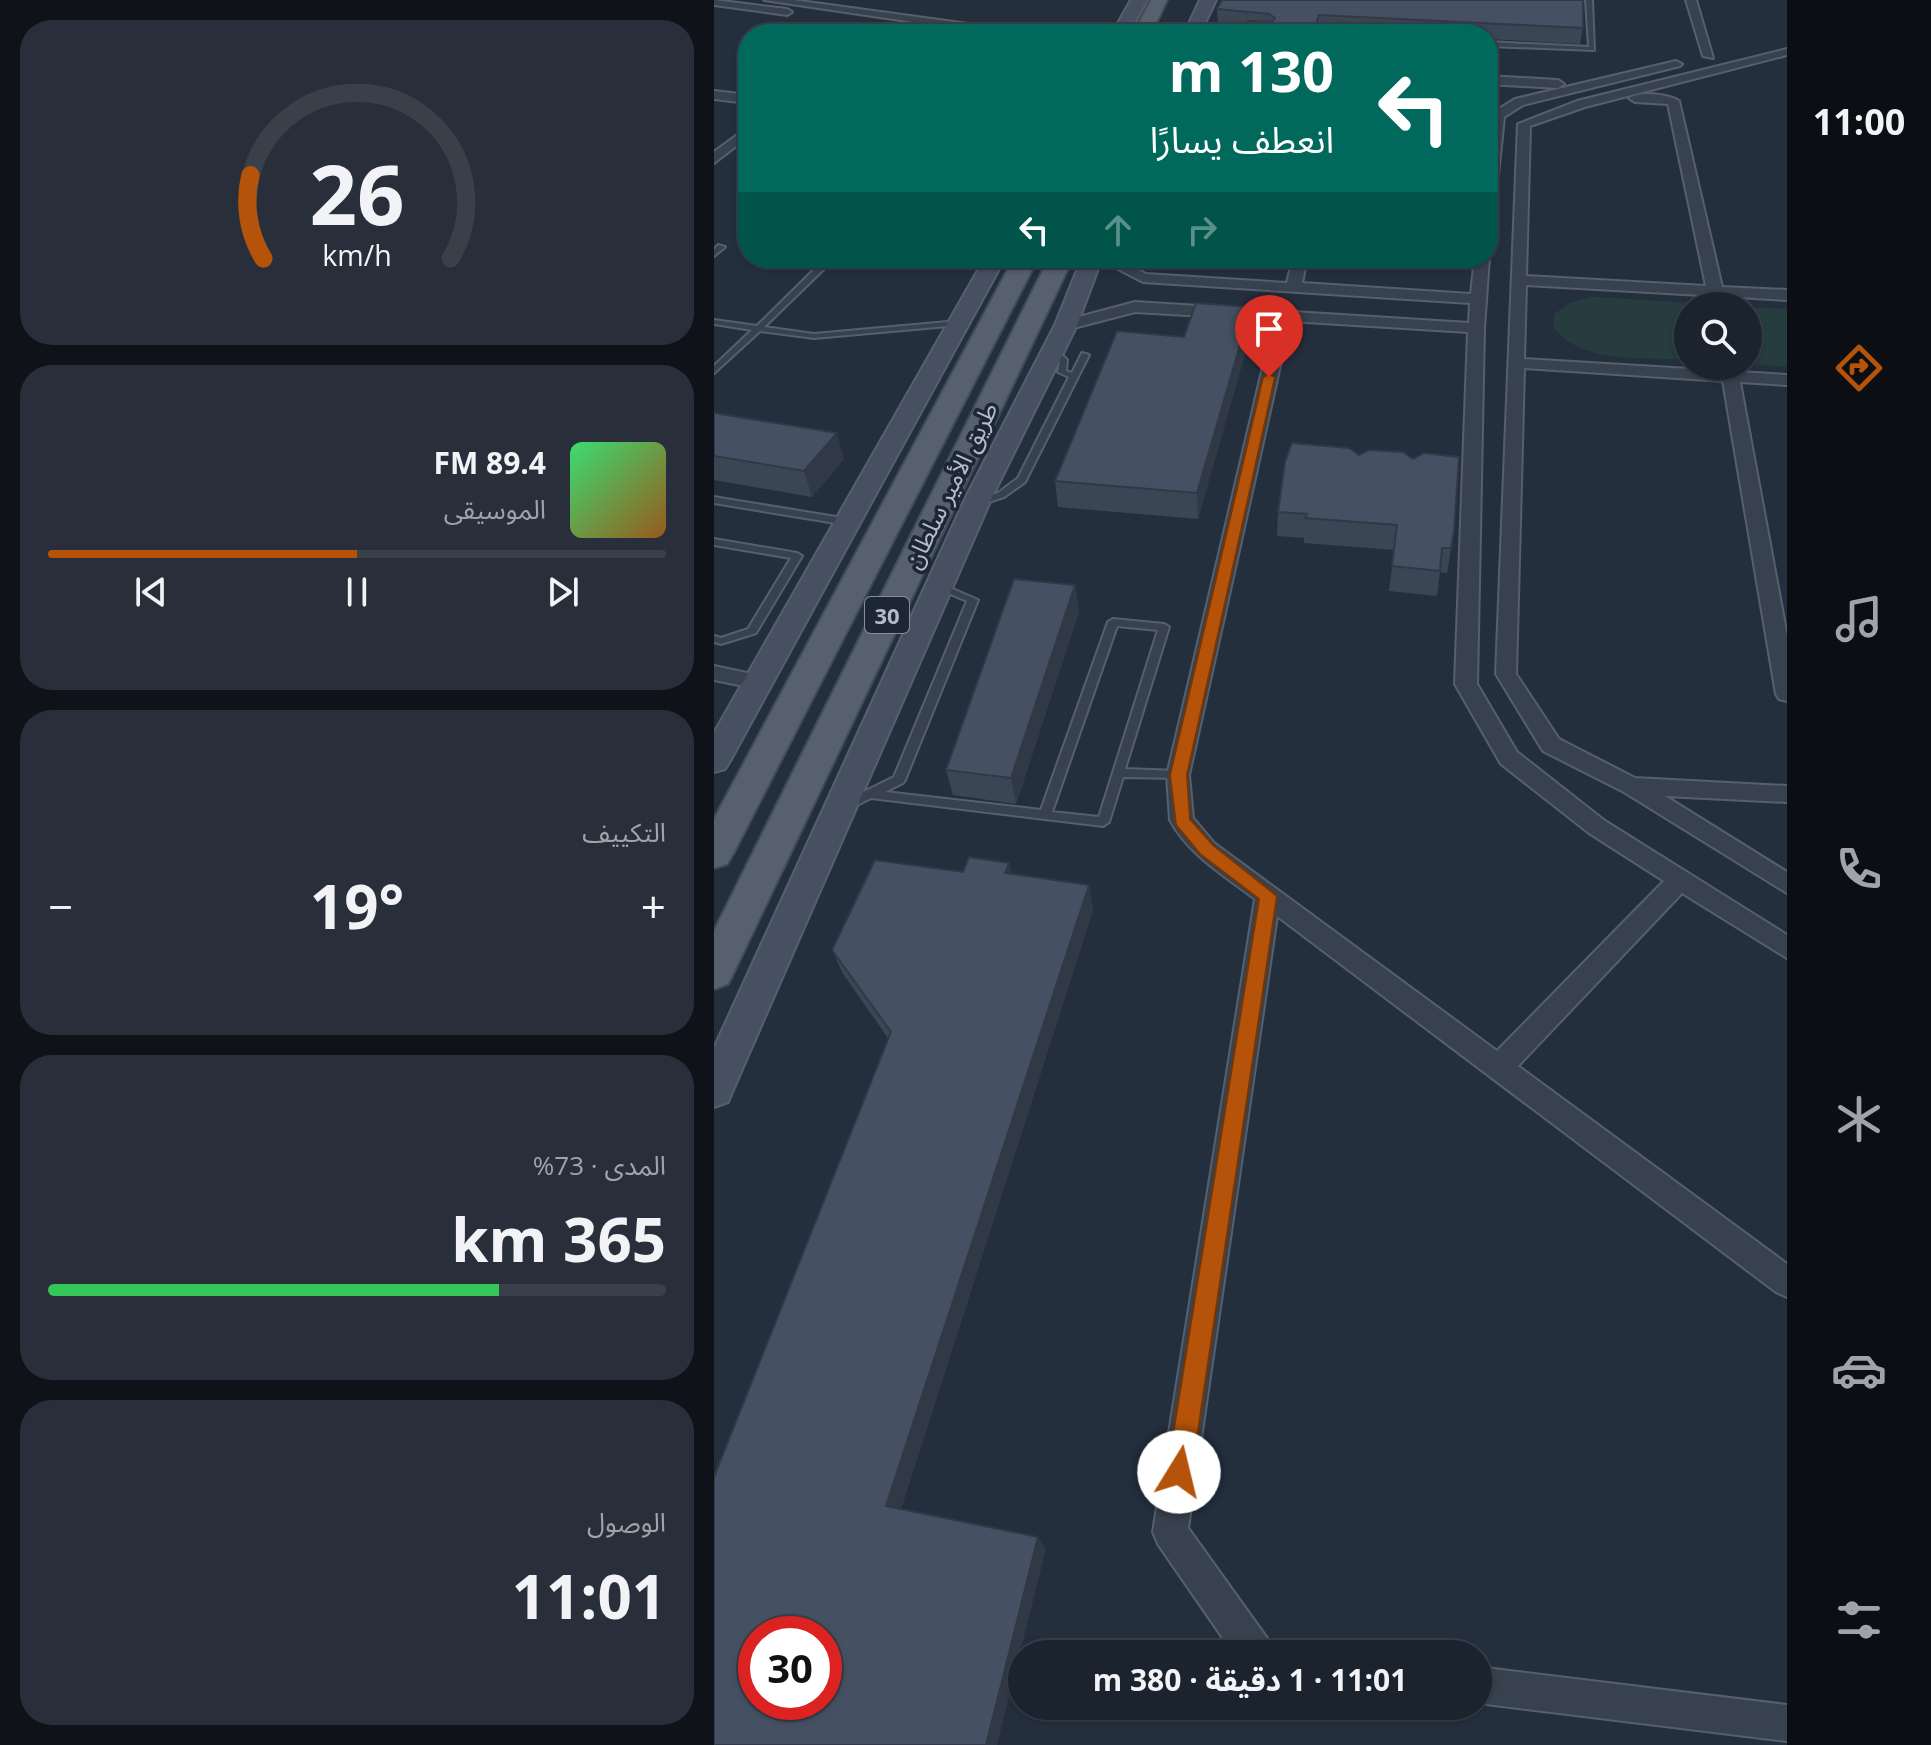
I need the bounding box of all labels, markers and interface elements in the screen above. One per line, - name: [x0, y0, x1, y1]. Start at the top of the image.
- text: 130 m: [1168, 32, 1334, 108]
- icon: left: [1362, 56, 1466, 160]
- text: 11:00: [1813, 97, 1905, 146]
- text: انعطف يسارًا: [1150, 115, 1334, 164]
- text: 26: [309, 135, 405, 248]
- icon: left: [1012, 208, 1056, 252]
- icon: ahead: [1096, 208, 1140, 252]
- icon: right: [1180, 208, 1224, 252]
- text: km/h: [322, 235, 392, 274]
- map controls: [1674, 292, 1762, 380]
- button: search: [1674, 292, 1762, 380]
- pin: [1235, 295, 1303, 377]
- icon: arrive: [1247, 307, 1291, 351]
- icon: directions: [1831, 340, 1887, 396]
- street label: طريق الأمير سلطان: [895, 396, 1005, 574]
- text: 89.4 FM: [433, 442, 546, 483]
- text: الموسيقى: [444, 491, 546, 527]
- icon: previous: [129, 570, 173, 614]
- icon: pause: [335, 570, 379, 614]
- icon: next: [541, 570, 585, 614]
- icon: music: [1831, 591, 1887, 647]
- road number: 30: [865, 597, 909, 633]
- text: التكييف: [582, 814, 666, 850]
- icon: phone: [1831, 841, 1887, 897]
- text: 19°: [310, 865, 404, 947]
- text: −: [48, 876, 73, 936]
- text: +: [641, 876, 666, 936]
- icon: climate: [1831, 1091, 1887, 1147]
- text: المدى · 73%: [533, 1147, 666, 1183]
- text: 365 km: [451, 1198, 666, 1280]
- icon: car: [1831, 1342, 1887, 1398]
- position arrow: [1137, 1430, 1221, 1514]
- text: الوصول: [587, 1504, 666, 1540]
- text: 11:01: [512, 1555, 666, 1637]
- icon: filters: [1831, 1592, 1887, 1648]
- speed limit sign: 30: [738, 1616, 842, 1720]
- text: 11:01 · 1 دقيقة · 380 m: [1093, 1659, 1407, 1700]

